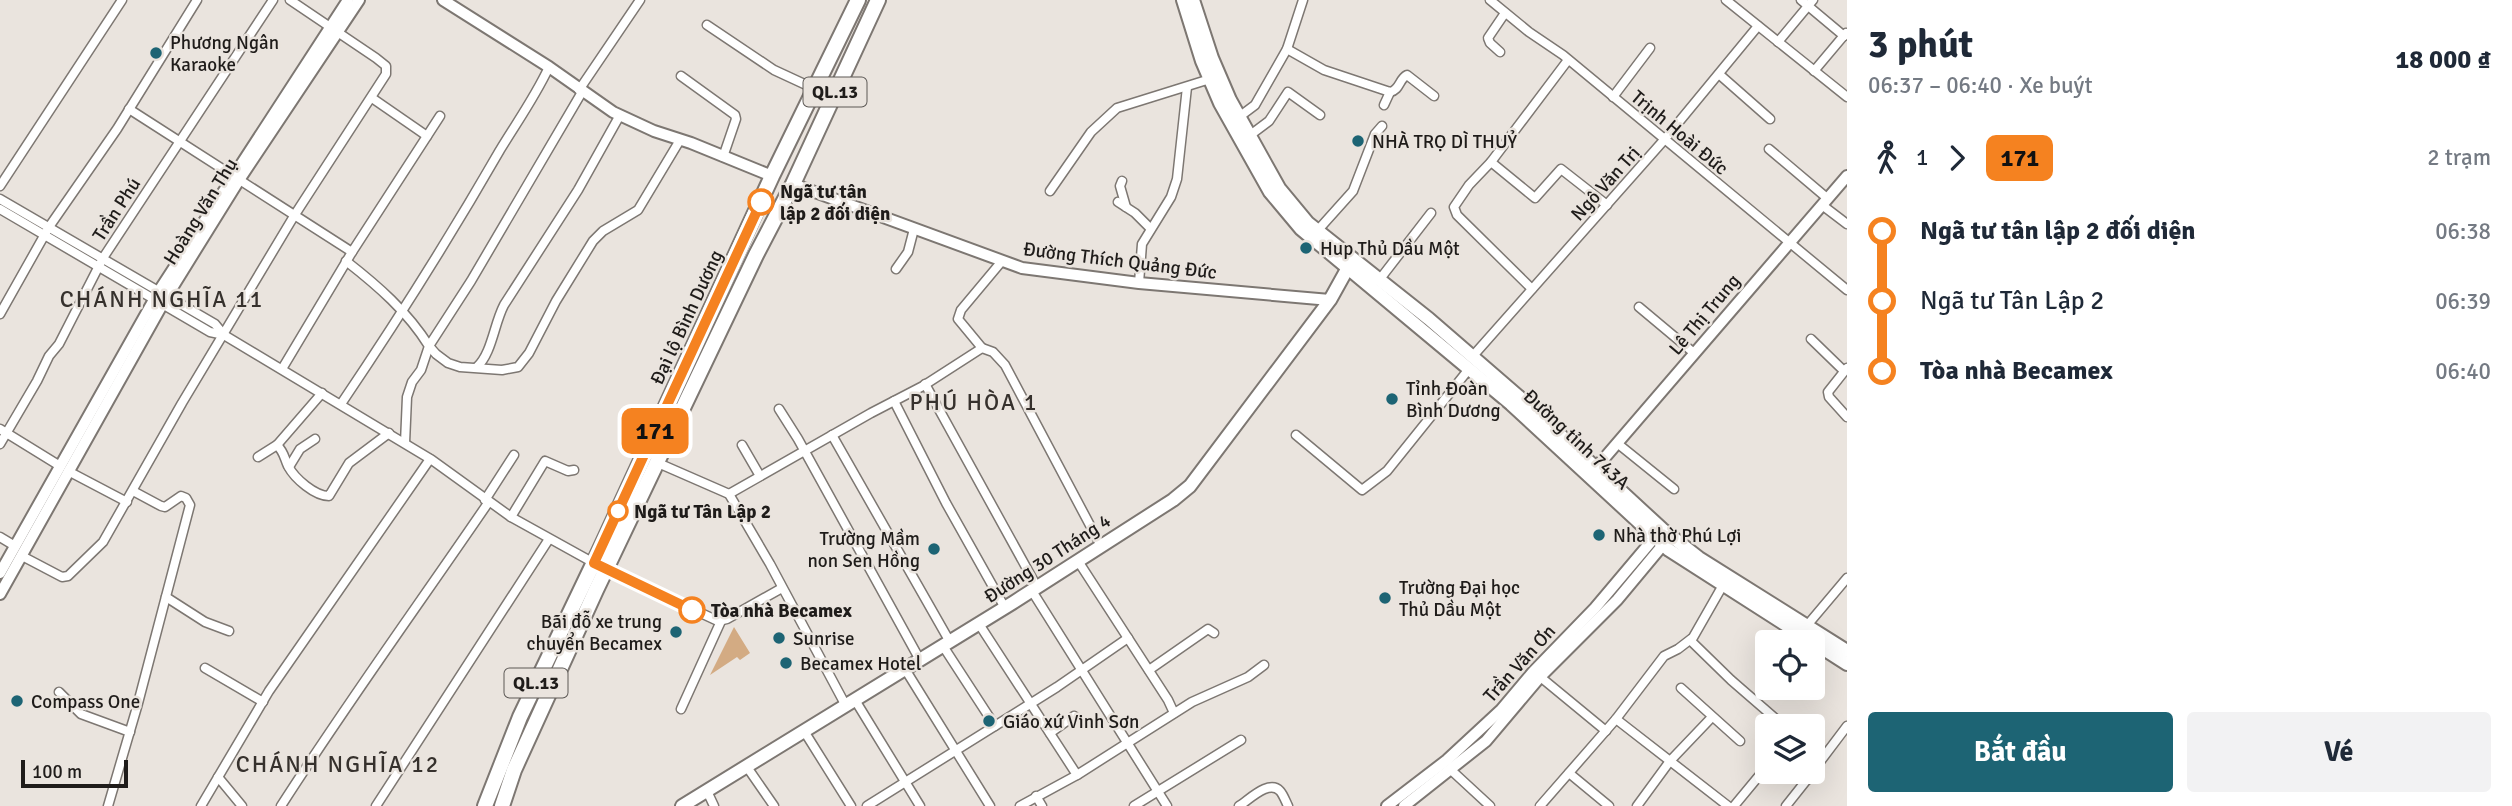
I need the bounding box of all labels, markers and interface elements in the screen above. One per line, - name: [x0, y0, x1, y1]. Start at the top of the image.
- text: 3 phút: [1868, 21, 1973, 68]
- place label: Phương Ngân Karaoke: [170, 31, 279, 77]
- text: 18 000 ₫: [2395, 44, 2491, 76]
- marker: Phương Ngân Karaoke: [148, 45, 164, 61]
- text: 06:37 – 06:40 · Xe buýt: [1868, 71, 2093, 100]
- road number: QL.13: [804, 78, 866, 106]
- street label: Trịnh Hoài Đức: [1626, 85, 1733, 180]
- place label: NHÀ TRỌ DÌ THUỶ: [1372, 129, 1518, 154]
- marker: NHÀ TRỌ DÌ THUỶ: [1350, 133, 1366, 149]
- icon: walk: [1868, 139, 1906, 177]
- icon: forward: [1938, 139, 1976, 177]
- street label: Ngô Văn Trị: [1566, 141, 1646, 226]
- text: 1: [1916, 143, 1928, 172]
- text: 171: [2000, 143, 2039, 173]
- text: 2 trạm: [2427, 143, 2491, 172]
- street label: Hoàng Văn Thụ: [159, 154, 243, 269]
- street label: Trần Phú: [87, 173, 146, 246]
- place label: Ngã tư tân lập 2 đối diện: [780, 180, 890, 226]
- marker: Ngã tư tân lập 2 đối diện: [748, 189, 774, 215]
- text: Ngã tư tân lập 2 đối diện: [1920, 215, 2196, 247]
- text: 06:38: [2435, 217, 2491, 246]
- street label: Đường Thích Quảng Đức: [1022, 237, 1218, 285]
- place label: Hup Thủ Dầu Một: [1320, 237, 1460, 261]
- marker: Hup Thủ Dầu Một: [1298, 240, 1314, 256]
- street label: Đại lộ Bình Dương: [645, 246, 729, 388]
- street label: Lê Thị Trung: [1664, 269, 1746, 360]
- district label: CHÁNH NGHĨA 11: [60, 285, 264, 314]
- text: Ngã tư Tân Lập 2: [1920, 285, 2104, 317]
- text: 06:39: [2435, 287, 2491, 316]
- text: Tòa nhà Becamex: [1920, 355, 2113, 387]
- text: 06:40: [2435, 357, 2491, 386]
- place label: Tỉnh Đoàn Bình Dương: [1406, 377, 1501, 423]
- street label: Đường tỉnh 743A: [1518, 384, 1635, 495]
- district label: PHÚ HÒA 1: [910, 388, 1038, 417]
- marker: Tỉnh Đoàn Bình Dương: [1384, 391, 1400, 407]
- line badge: 171: [615, 408, 695, 454]
- text: 171: [636, 416, 674, 446]
- place label: Ngã tư Tân Lập 2: [634, 500, 771, 524]
- marker: Ngã tư Tân Lập 2: [608, 501, 628, 521]
- street label: Đường 30 Tháng 4: [980, 509, 1115, 609]
- place label: Nhà thờ Phú Lợi: [1613, 524, 1742, 548]
- place label: Trường Mầm non Sen Hồng: [808, 527, 920, 573]
- marker: Nhà thờ Phú Lợi: [1591, 527, 1607, 543]
- marker: Trường Mầm non Sen Hồng: [926, 541, 942, 557]
- place label: Trường Đại học Thủ Dầu Một: [1399, 576, 1520, 622]
- marker: Trường Đại học Thủ Dầu Một: [1377, 590, 1393, 606]
- marker: Tòa nhà Becamex: [679, 597, 705, 623]
- place label: Tòa nhà Becamex: [711, 599, 853, 623]
- place label: Bãi đỗ xe trung chuyển Becamex: [527, 610, 662, 656]
- street label: Trần Văn Ơn: [1478, 620, 1561, 708]
- marker: Bãi đỗ xe trung chuyển Becamex: [668, 624, 684, 640]
- place label: Sunrise: [793, 627, 855, 651]
- marker: Sunrise: [771, 630, 787, 646]
- map controls: [1755, 630, 1825, 784]
- button: locate: [1755, 630, 1825, 700]
- place label: Becamex Hotel: [800, 652, 921, 676]
- marker: Becamex Hotel: [778, 655, 794, 671]
- road number: QL.13: [504, 668, 568, 698]
- place label: Compass One: [31, 690, 140, 714]
- marker: Compass One: [9, 693, 25, 709]
- place label: Giáo xứ Vinh Sơn: [1003, 710, 1139, 734]
- button: Bắt đầu: [1868, 712, 2173, 792]
- button: Vé: [2187, 712, 2491, 792]
- marker: Giáo xứ Vinh Sơn: [981, 713, 997, 729]
- button: layers: [1755, 714, 1825, 784]
- district label: CHÁNH NGHĨA 12: [236, 750, 440, 779]
- scale bar: [21, 757, 128, 789]
- text: 100 m: [32, 760, 82, 784]

